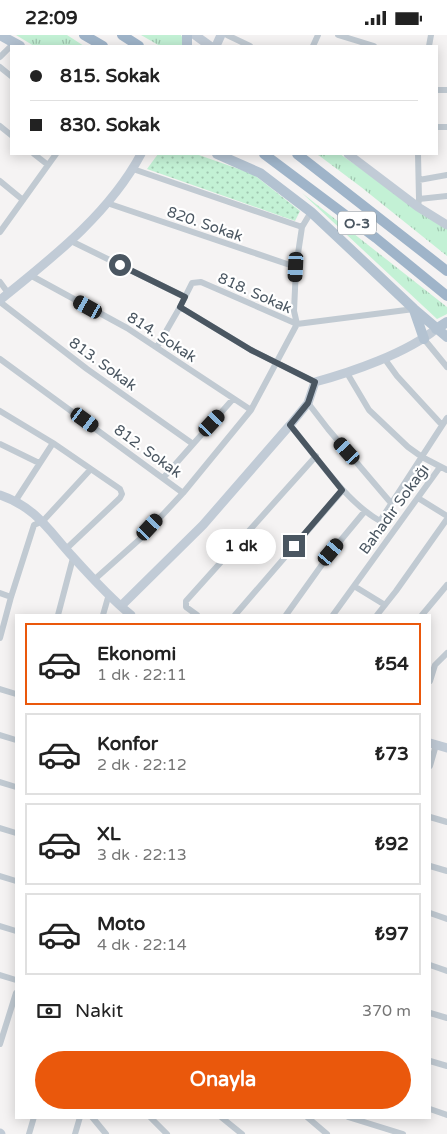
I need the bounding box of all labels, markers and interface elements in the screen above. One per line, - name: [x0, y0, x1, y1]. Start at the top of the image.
- text: 22:09: [25, 7, 78, 29]
- text: 815. Sokak: [60, 65, 160, 87]
- text: 830. Sokak: [60, 114, 160, 136]
- street label: 820. Sokak: [165, 203, 245, 245]
- road number: O-3: [338, 212, 376, 235]
- car: [287, 252, 304, 282]
- route start: [109, 254, 131, 276]
- street label: 818. Sokak: [215, 269, 295, 317]
- car: [71, 293, 104, 321]
- street label: 814. Sokak: [124, 308, 200, 366]
- street label: 813. Sokak: [66, 333, 140, 395]
- car: [68, 405, 101, 435]
- car: [196, 407, 227, 439]
- street label: 812. Sokak: [111, 420, 185, 482]
- car: [331, 435, 362, 467]
- street label: Bahadır Sokağı: [355, 460, 433, 558]
- car: [134, 511, 165, 543]
- callout: 1 dk: [206, 529, 276, 563]
- route end: [283, 535, 305, 557]
- text: 1 dk: [224, 536, 258, 556]
- car: [315, 536, 346, 568]
- icon: car: [37, 642, 82, 687]
- text: Ekonomi: [97, 643, 176, 665]
- text: ₺54: [375, 653, 409, 675]
- text: 1 dk · 22:11: [97, 665, 187, 685]
- icon: car: [37, 732, 82, 777]
- text: Konfor: [97, 733, 158, 755]
- text: ₺73: [375, 743, 409, 765]
- text: 2 dk · 22:12: [97, 755, 187, 775]
- icon: car: [37, 822, 82, 867]
- text: XL: [97, 823, 121, 845]
- text: ₺92: [375, 833, 409, 855]
- text: 3 dk · 22:13: [97, 845, 187, 865]
- icon: car: [37, 912, 82, 957]
- text: Moto: [97, 913, 145, 935]
- text: ₺97: [375, 923, 409, 945]
- text: 4 dk · 22:14: [97, 935, 187, 955]
- icon: cash: [35, 997, 63, 1025]
- text: Nakit: [75, 1000, 123, 1022]
- text: 370 m: [362, 1001, 411, 1021]
- button: Onayla: [35, 1051, 411, 1109]

